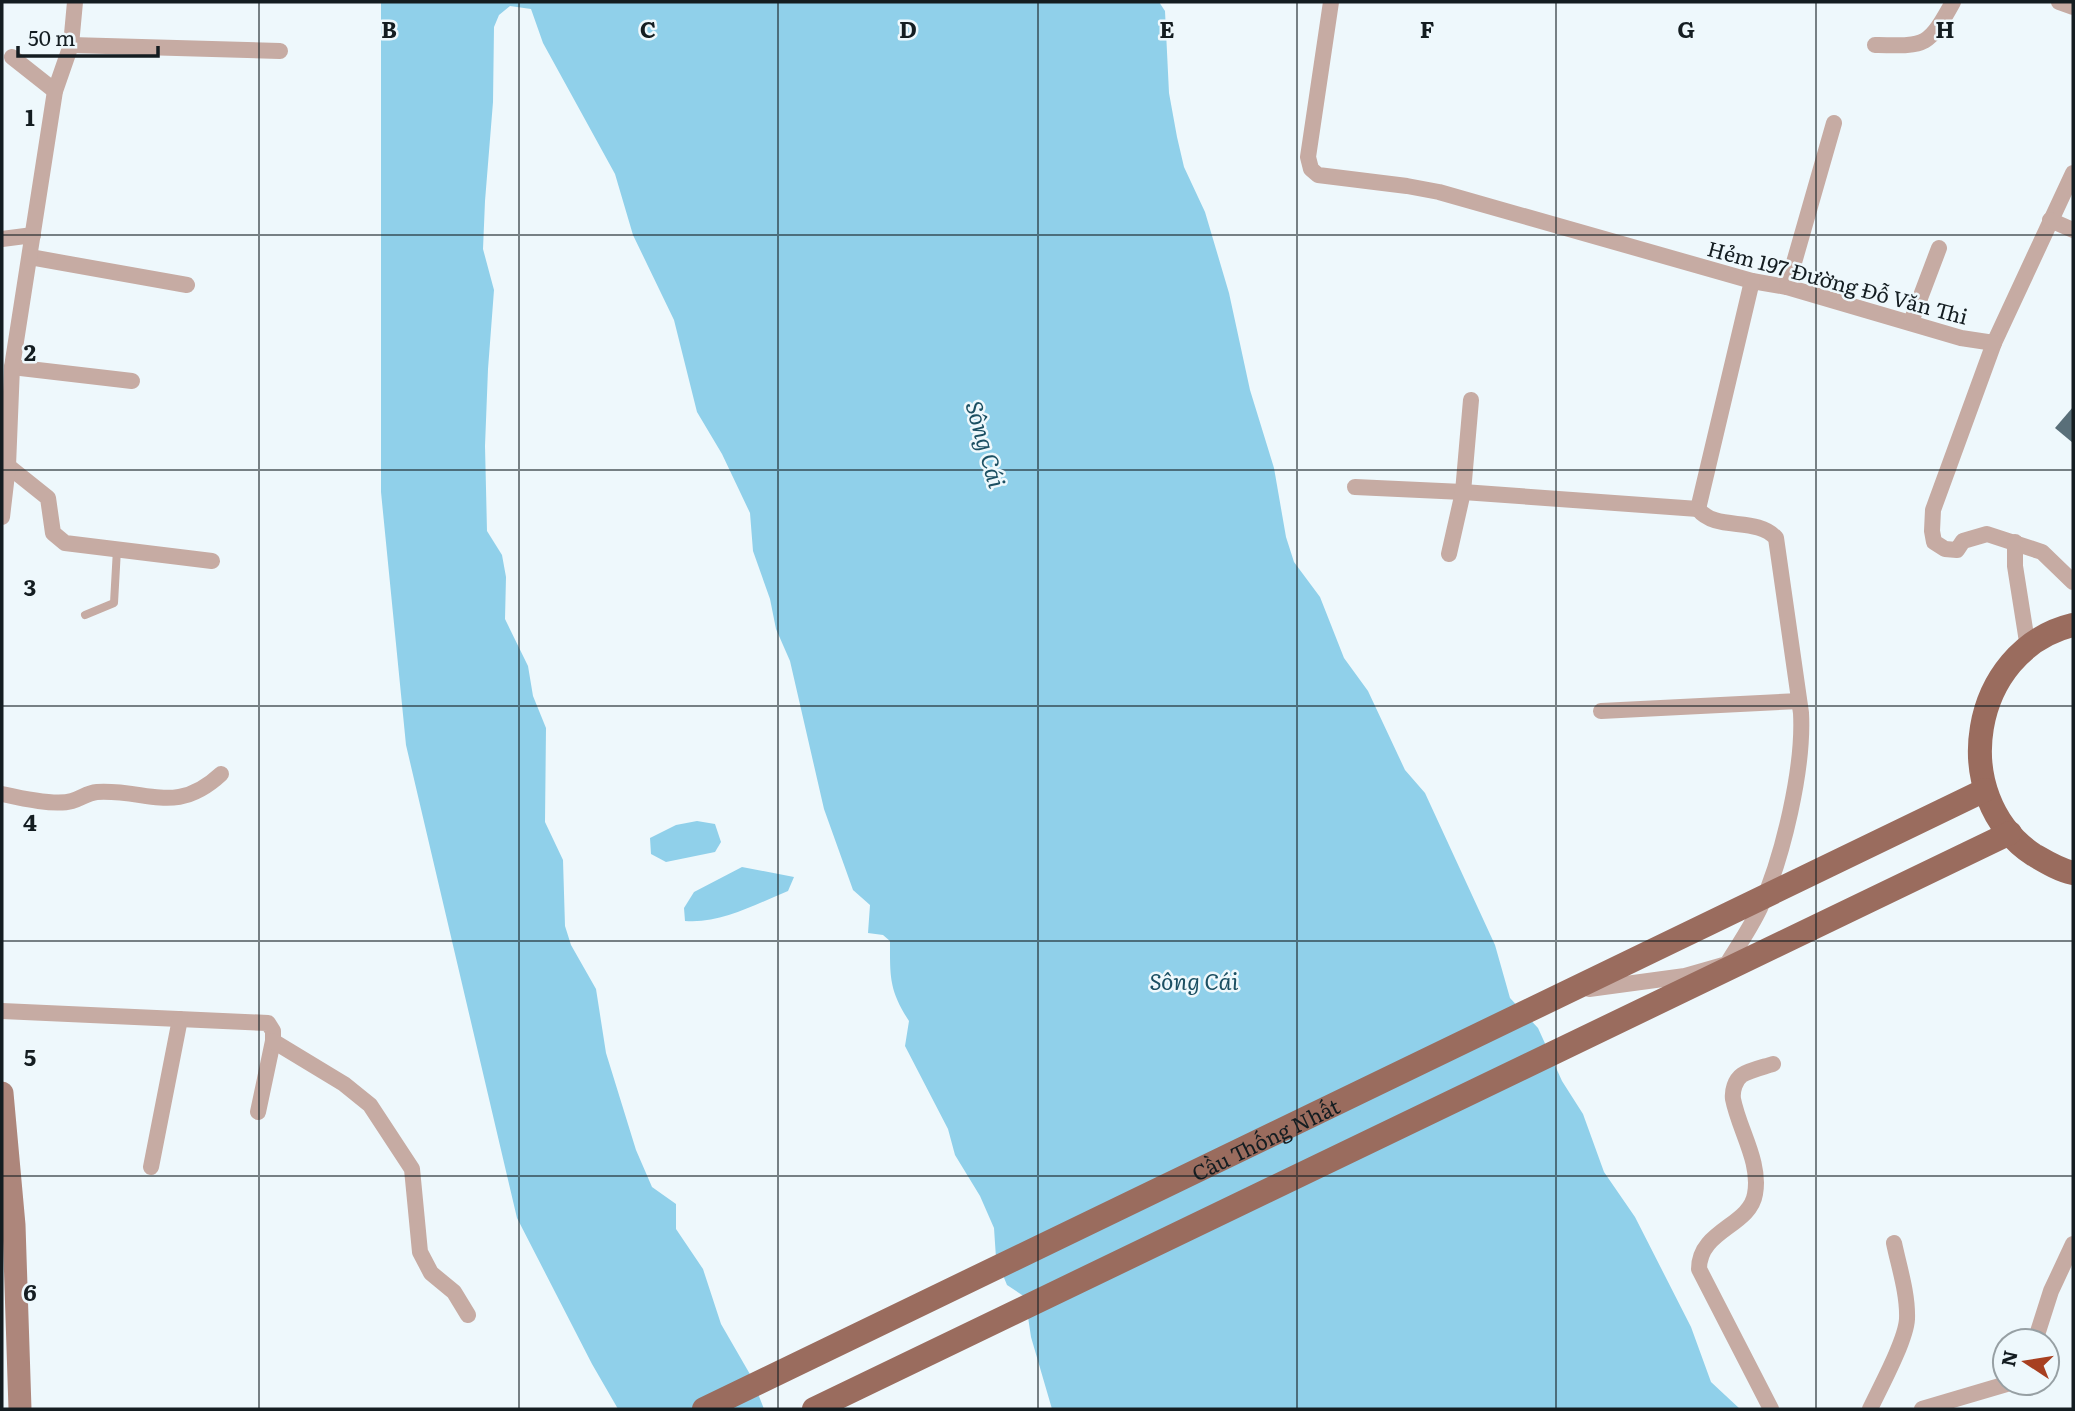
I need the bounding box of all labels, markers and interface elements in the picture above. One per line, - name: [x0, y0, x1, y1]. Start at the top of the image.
- text: B: [381, 11, 397, 45]
- text: C: [640, 11, 656, 45]
- text: D: [899, 11, 917, 45]
- text: E: [1159, 11, 1175, 45]
- text: F: [1420, 11, 1435, 45]
- text: G: [1677, 11, 1695, 45]
- text: H: [1935, 11, 1955, 45]
- scale bar: [18, 14, 158, 58]
- text: 50 m: [28, 21, 75, 52]
- text: 1: [25, 99, 35, 133]
- street label: Hẻm 197 Đường Đỗ Văn Thi: [1704, 231, 1972, 331]
- text: 2: [24, 334, 36, 368]
- water label: Sông Cái: [958, 397, 1016, 492]
- text: 3: [24, 569, 36, 603]
- text: 4: [23, 804, 37, 838]
- water label: Sông Cái: [1150, 963, 1239, 997]
- text: 5: [24, 1039, 36, 1073]
- street label: Cầu Thống Nhất: [1186, 1089, 1345, 1187]
- text: 6: [23, 1274, 37, 1308]
- north arrow: [1991, 1327, 2061, 1397]
- text: N: [1993, 1347, 2024, 1369]

